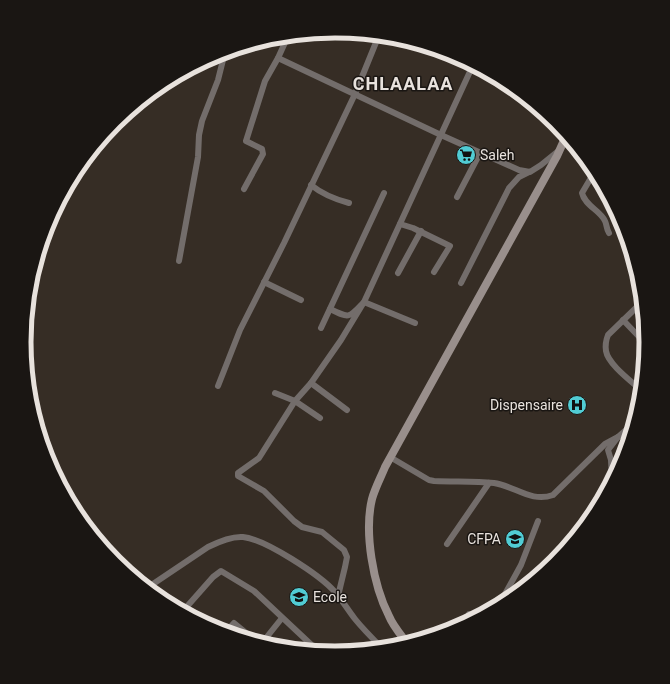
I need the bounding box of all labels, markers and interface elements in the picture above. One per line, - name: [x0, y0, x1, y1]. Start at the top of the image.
- district label: CHLAALAA: [353, 73, 453, 94]
- supermarket icon: Saleh: [455, 144, 477, 166]
- place label: Saleh: [480, 147, 514, 163]
- hospital icon: Dispensaire: [566, 394, 588, 416]
- place label: Dispensaire: [490, 397, 563, 413]
- school or university icon: CFPA: [504, 528, 526, 550]
- place label: CFPA: [467, 531, 501, 547]
- school or university icon: Ecole: [288, 586, 310, 608]
- place label: Ecole: [313, 589, 347, 605]

